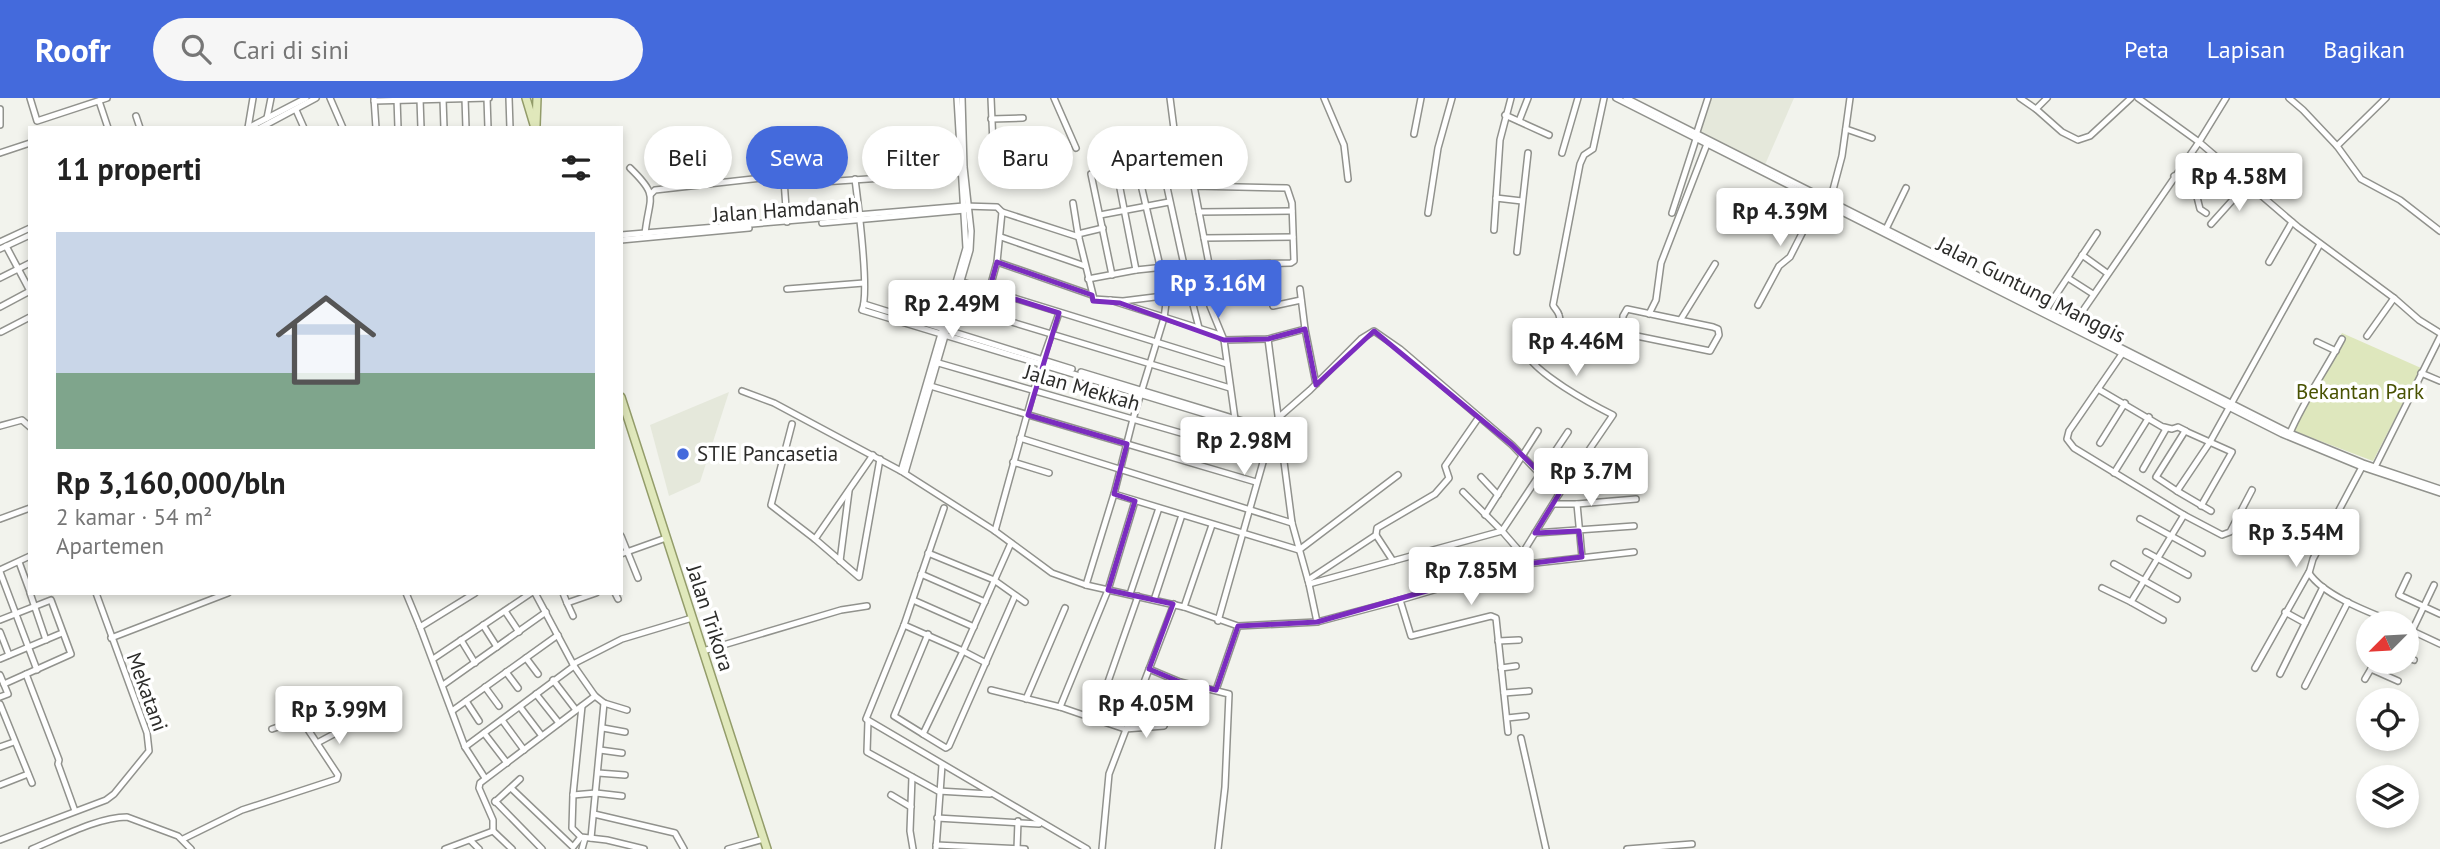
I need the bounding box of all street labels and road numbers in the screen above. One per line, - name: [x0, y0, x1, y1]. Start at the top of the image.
- street label: Jalan Hamdanah: [711, 191, 860, 228]
- street label: Jalan Guntung Manggis: [1931, 230, 2130, 349]
- street label: Jalan Mekkah: [1020, 358, 1143, 417]
- street label: Jalan Trikora: [680, 560, 740, 674]
- street label: Mekatani: [121, 648, 174, 735]

